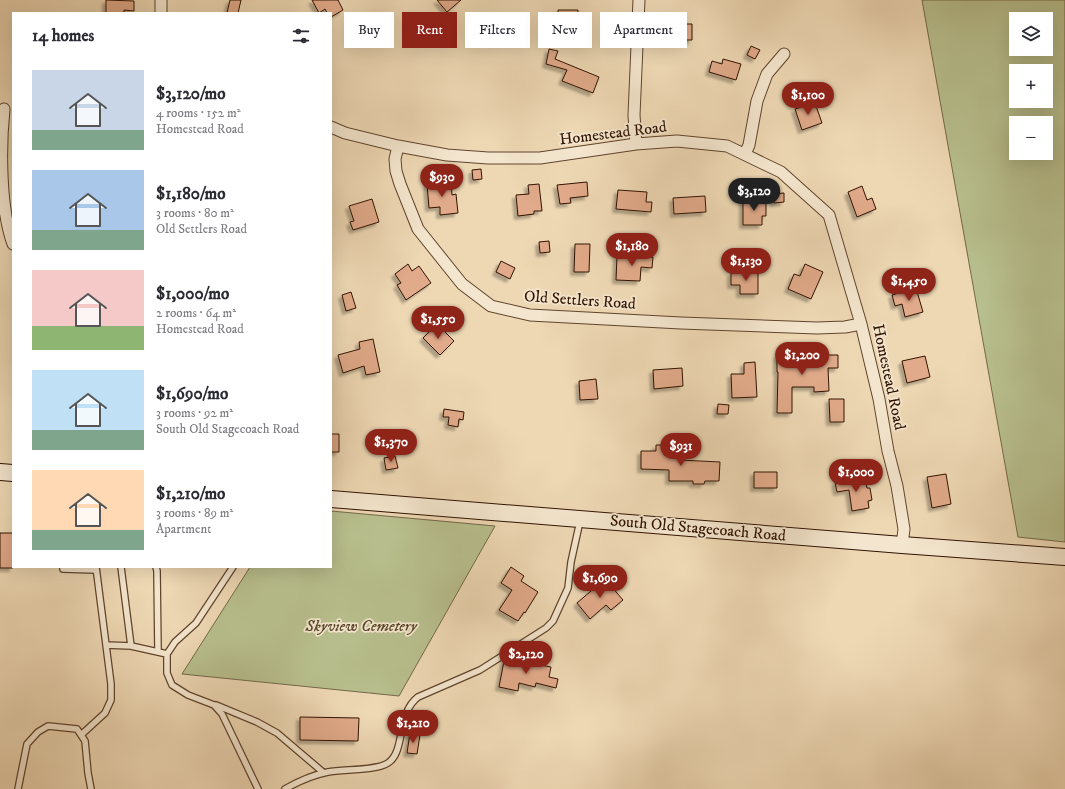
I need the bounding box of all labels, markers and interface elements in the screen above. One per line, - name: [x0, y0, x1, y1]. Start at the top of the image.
- chip: Buy: [344, 12, 394, 48]
- chip: Rent: [402, 12, 457, 48]
- chip: Filters: [465, 12, 530, 48]
- chip: New: [538, 12, 592, 48]
- chip: Apartment: [600, 12, 687, 48]
- map controls: [1009, 12, 1053, 160]
- button: layers: [1009, 12, 1053, 56]
- text: 14 homes: [32, 25, 94, 47]
- icon: filters: [290, 25, 312, 47]
- button: +: [1009, 64, 1053, 108]
- pin: $1,100: [775, 82, 841, 116]
- text: $3,120/mo: [156, 83, 226, 105]
- icon: home: [64, 86, 112, 134]
- text: $1,100: [791, 87, 825, 103]
- text: 4 rooms · 152 m²: [156, 105, 240, 121]
- street label: Homestead Road: [558, 116, 668, 150]
- button: −: [1009, 116, 1053, 160]
- text: Homestead Road: [156, 121, 244, 137]
- pin: $930: [418, 164, 466, 198]
- text: $930: [429, 169, 455, 185]
- pin: $3,120: [721, 178, 787, 212]
- text: $1,180/mo: [156, 183, 226, 205]
- text: $3,120: [737, 183, 771, 199]
- icon: home: [64, 186, 112, 234]
- text: 3 rooms · 80 m²: [156, 205, 234, 221]
- text: Old Settlers Road: [156, 221, 247, 237]
- pin: $1,180: [599, 233, 665, 267]
- text: $1,180: [615, 238, 649, 254]
- pin: $1,130: [713, 248, 779, 282]
- text: $1,130: [730, 253, 762, 269]
- pin: $1,450: [876, 268, 942, 302]
- text: $1,450: [891, 273, 927, 289]
- text: $1,000/mo: [156, 283, 229, 305]
- icon: home: [64, 286, 112, 334]
- street label: Old Settlers Road: [523, 286, 637, 314]
- text: 2 rooms · 64 m²: [156, 305, 236, 321]
- pin: $1,550: [405, 306, 471, 340]
- text: $1,550: [420, 311, 456, 327]
- text: Homestead Road: [156, 321, 244, 337]
- street label: Homestead Road: [868, 322, 910, 432]
- pin: $1,200: [769, 342, 835, 376]
- text: $1,200: [784, 347, 820, 363]
- text: $1,690/mo: [156, 383, 228, 405]
- icon: home: [64, 386, 112, 434]
- text: 3 rooms · 92 m²: [156, 405, 233, 421]
- text: South Old Stagecoach Road: [156, 421, 299, 437]
- pin: $1,370: [358, 429, 424, 463]
- pin: $931: [657, 433, 705, 467]
- text: $1,370: [374, 434, 408, 450]
- text: $931: [669, 438, 693, 454]
- pin: $1,000: [823, 459, 889, 493]
- text: $1,000: [838, 464, 874, 480]
- text: $1,210/mo: [156, 483, 225, 505]
- icon: home: [64, 486, 112, 534]
- text: 3 rooms · 89 m²: [156, 505, 233, 521]
- street label: South Old Stagecoach Road: [609, 510, 787, 546]
- text: Apartment: [156, 521, 211, 537]
- pin: $1,690: [567, 565, 633, 599]
- text: $1,690: [582, 570, 618, 586]
- park label: Skyview Cemetery: [304, 616, 418, 636]
- pin: $2,120: [493, 641, 559, 675]
- text: $2,120: [508, 646, 544, 662]
- pin: $1,210: [380, 710, 446, 744]
- text: $1,210: [396, 715, 430, 731]

